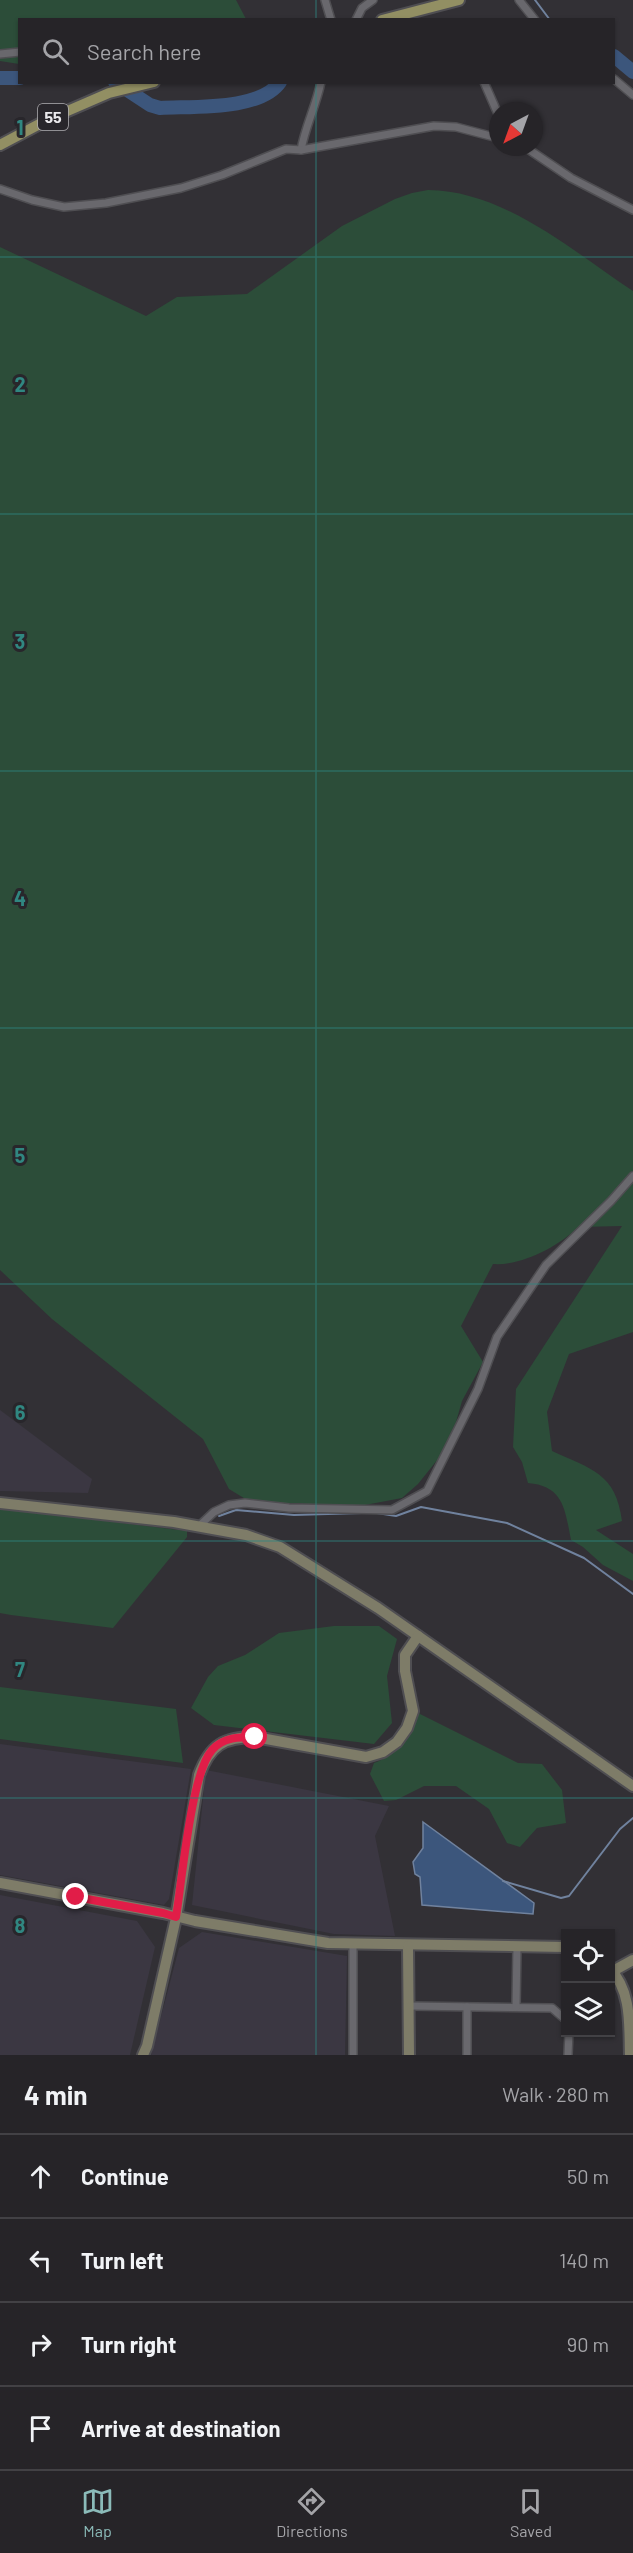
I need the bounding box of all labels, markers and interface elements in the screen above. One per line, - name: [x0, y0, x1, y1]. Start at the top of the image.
- search box: [18, 18, 615, 84]
- icon: search: [39, 35, 72, 68]
- text: Search here: [87, 38, 201, 64]
- north arrow: [489, 102, 543, 156]
- road number: 55: [38, 104, 68, 130]
- text: 1: [16, 115, 24, 139]
- text: 2: [14, 372, 26, 396]
- text: 3: [15, 629, 25, 653]
- text: 4: [14, 886, 26, 910]
- text: 5: [15, 1143, 26, 1167]
- text: 6: [15, 1400, 26, 1424]
- text: 7: [15, 1657, 25, 1681]
- route start: [241, 1723, 267, 1749]
- route end: [62, 1883, 88, 1909]
- text: 8: [15, 1913, 26, 1937]
- map controls: [561, 1929, 615, 2037]
- button: locate: [561, 1929, 615, 1983]
- button: layers: [561, 1983, 615, 2037]
- text: 4 min: [24, 2079, 88, 2110]
- text: Walk · 280 m: [502, 2082, 609, 2106]
- icon: ahead: [24, 2160, 57, 2193]
- text: Continue: [81, 2163, 169, 2189]
- text: 50 m: [567, 2164, 609, 2188]
- icon: left: [24, 2244, 57, 2277]
- text: Turn left: [81, 2247, 164, 2273]
- text: 140 m: [559, 2248, 609, 2272]
- icon: right: [24, 2328, 57, 2361]
- text: Turn right: [81, 2331, 176, 2357]
- text: 90 m: [567, 2332, 609, 2356]
- icon: arrive: [24, 2412, 57, 2445]
- text: Arrive at destination: [81, 2415, 280, 2441]
- tab: Map: [81, 2485, 114, 2540]
- tab: Directions: [276, 2485, 348, 2540]
- tab: Saved: [510, 2485, 552, 2540]

